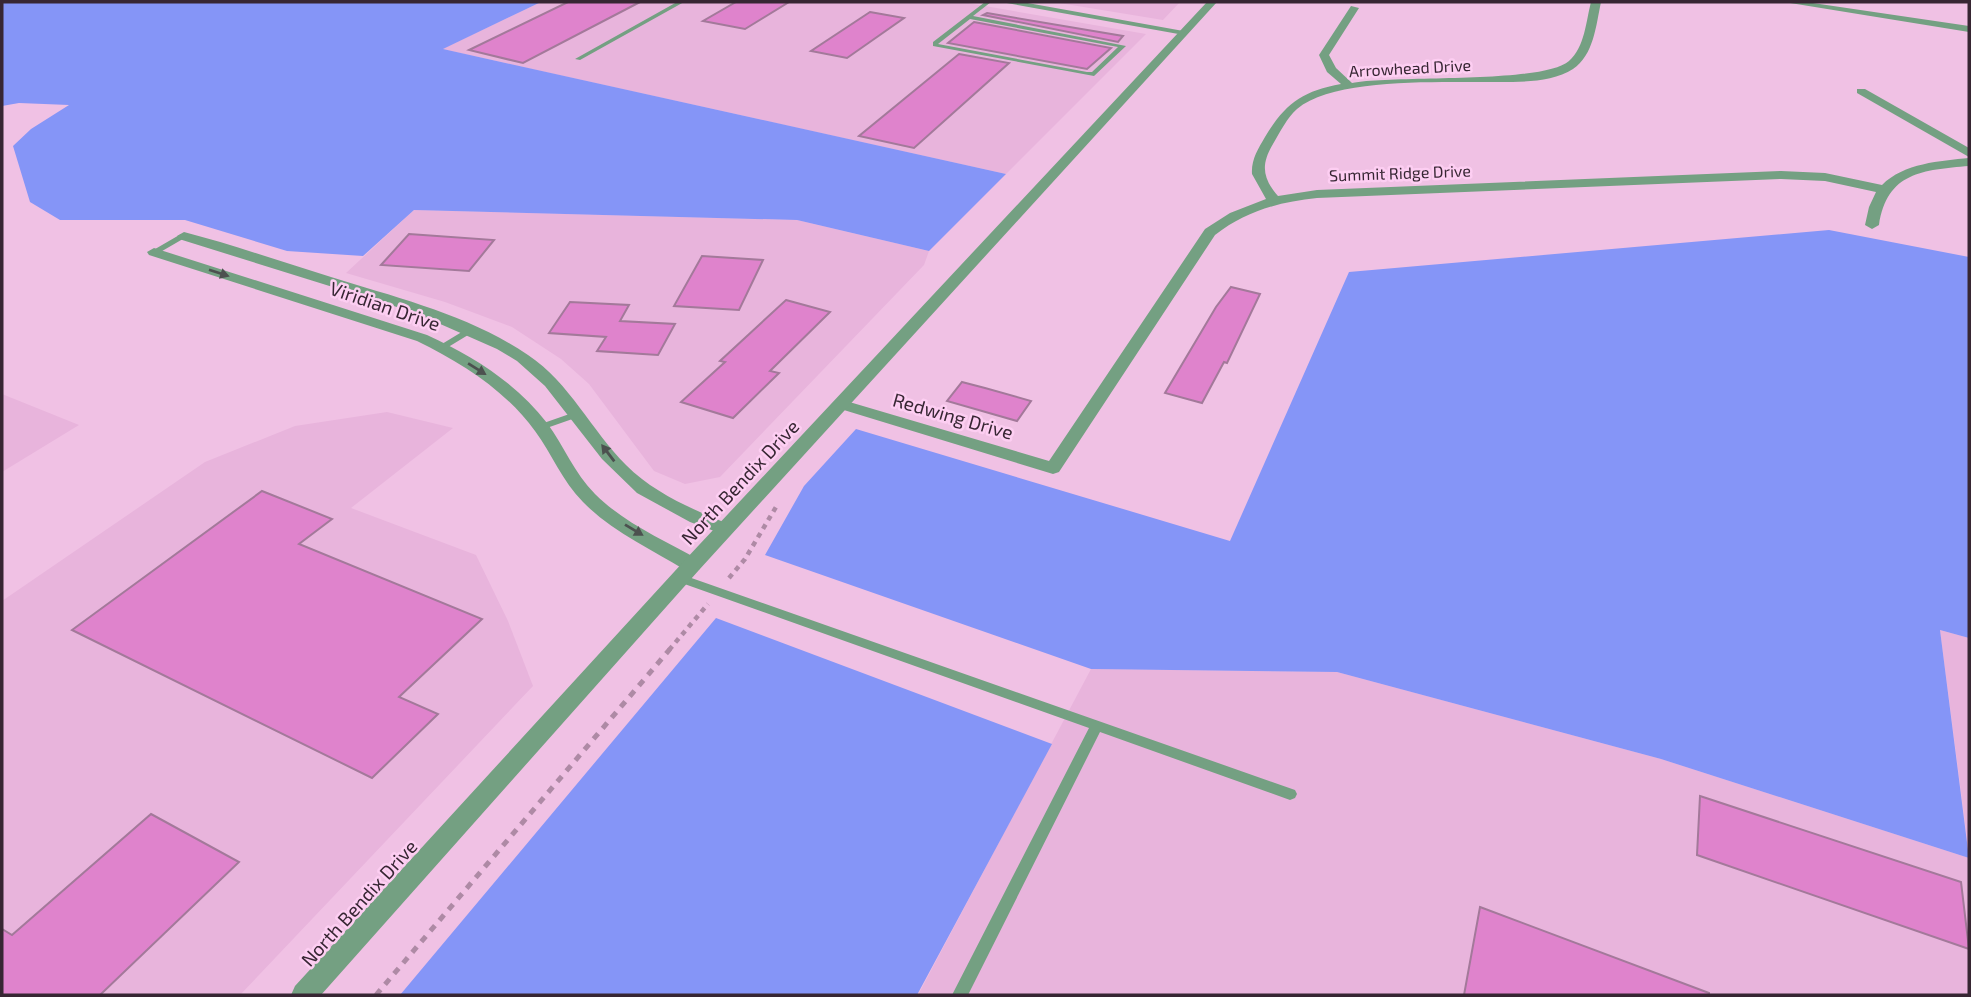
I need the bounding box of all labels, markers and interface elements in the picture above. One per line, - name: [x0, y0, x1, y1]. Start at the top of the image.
- street label: Arrowhead Drive: [1348, 55, 1471, 80]
- street label: Summit Ridge Drive: [1329, 161, 1471, 184]
- one-way arrow: [209, 268, 230, 278]
- street label: Viridian Drive: [327, 276, 443, 335]
- one-way arrow: [468, 363, 487, 376]
- street label: Redwing Drive: [890, 387, 1016, 444]
- street label: North Bendix Drive: [676, 414, 803, 549]
- one-way arrow: [601, 444, 615, 463]
- one-way arrow: [624, 523, 644, 536]
- street label: North Bendix Drive: [296, 835, 421, 971]

